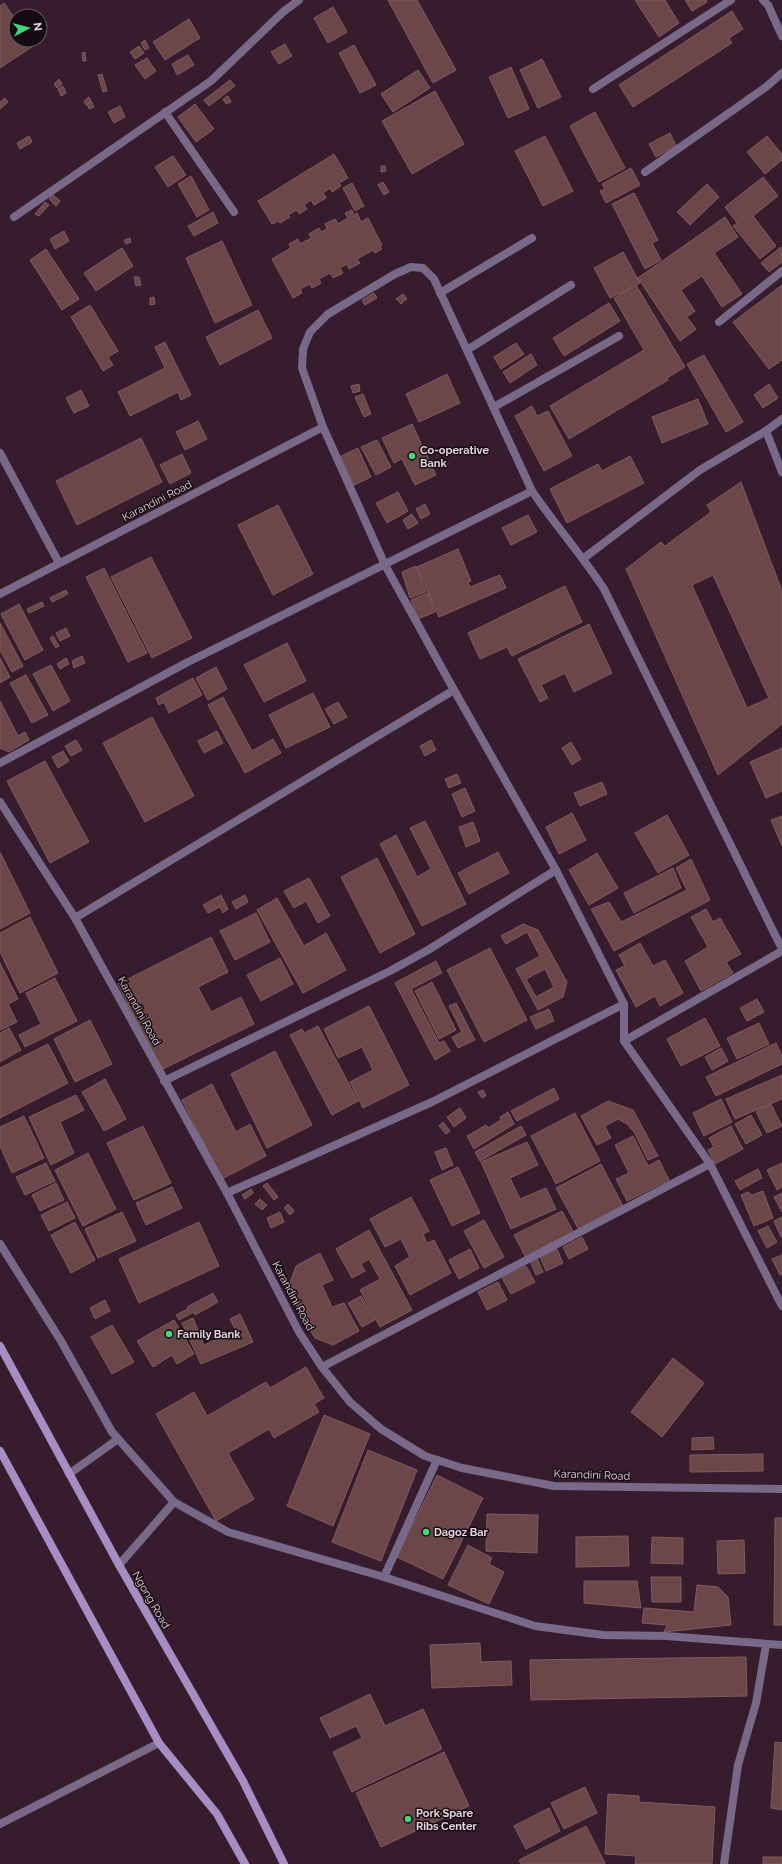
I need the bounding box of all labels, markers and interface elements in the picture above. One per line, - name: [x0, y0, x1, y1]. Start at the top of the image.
- north arrow: [8, 8, 48, 48]
- text: N: [30, 22, 44, 32]
- place label: Co-operative Bank: [420, 444, 489, 470]
- marker: Co-operative Bank: [407, 451, 417, 461]
- street label: Karandini Road: [120, 478, 194, 524]
- street label: Karandini Road: [115, 974, 163, 1048]
- street label: Karandini Road: [269, 1259, 317, 1333]
- place label: Family Bank: [177, 1328, 241, 1341]
- marker: Family Bank: [164, 1329, 174, 1339]
- street label: Karandini Road: [554, 1467, 631, 1483]
- place label: Dagoz Bar: [434, 1526, 489, 1539]
- marker: Dagoz Bar: [421, 1527, 431, 1537]
- street label: Ngong Road: [129, 1569, 173, 1631]
- place label: Pork Spare Ribs Center: [416, 1807, 478, 1833]
- marker: Pork Spare Ribs Center: [403, 1814, 413, 1824]

